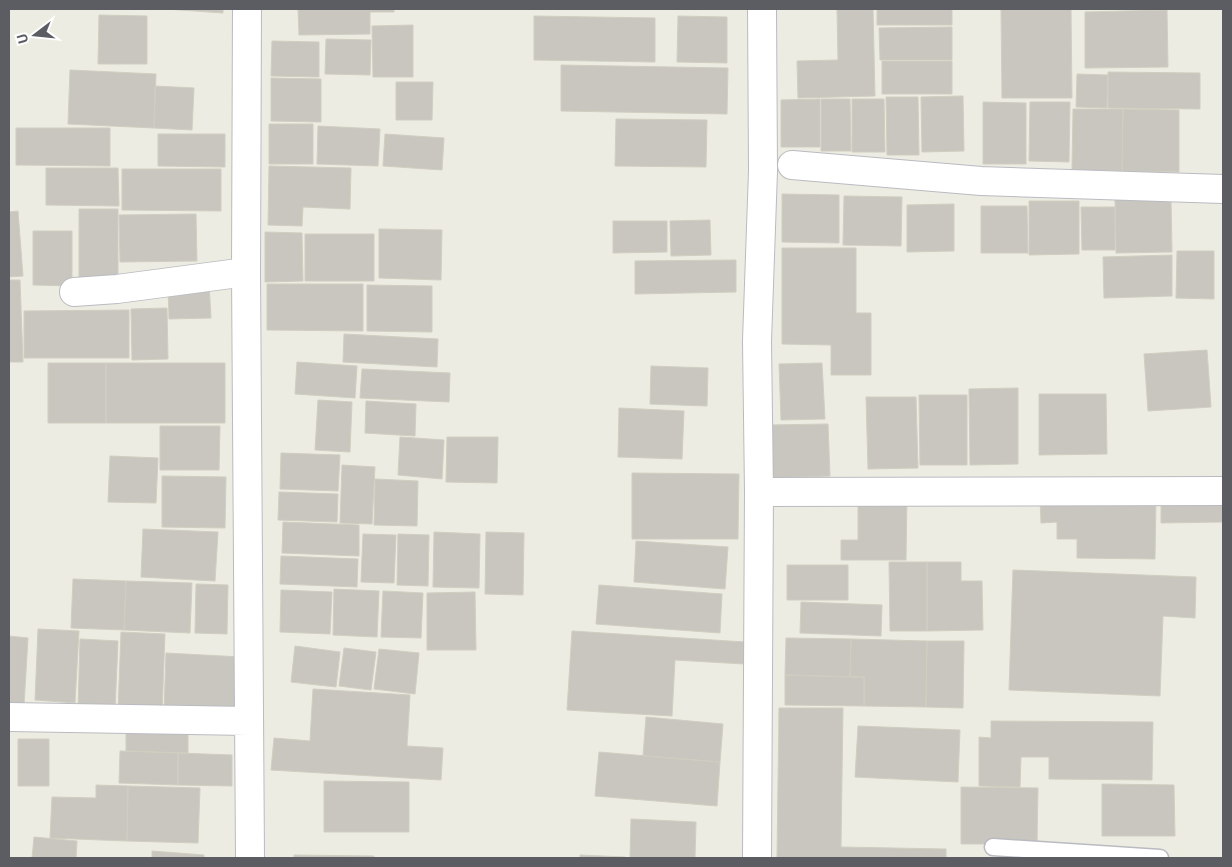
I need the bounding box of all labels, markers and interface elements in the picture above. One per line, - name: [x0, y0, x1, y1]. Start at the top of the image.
- north arrow: [10, 10, 60, 60]
- text: U: [14, 32, 31, 45]

